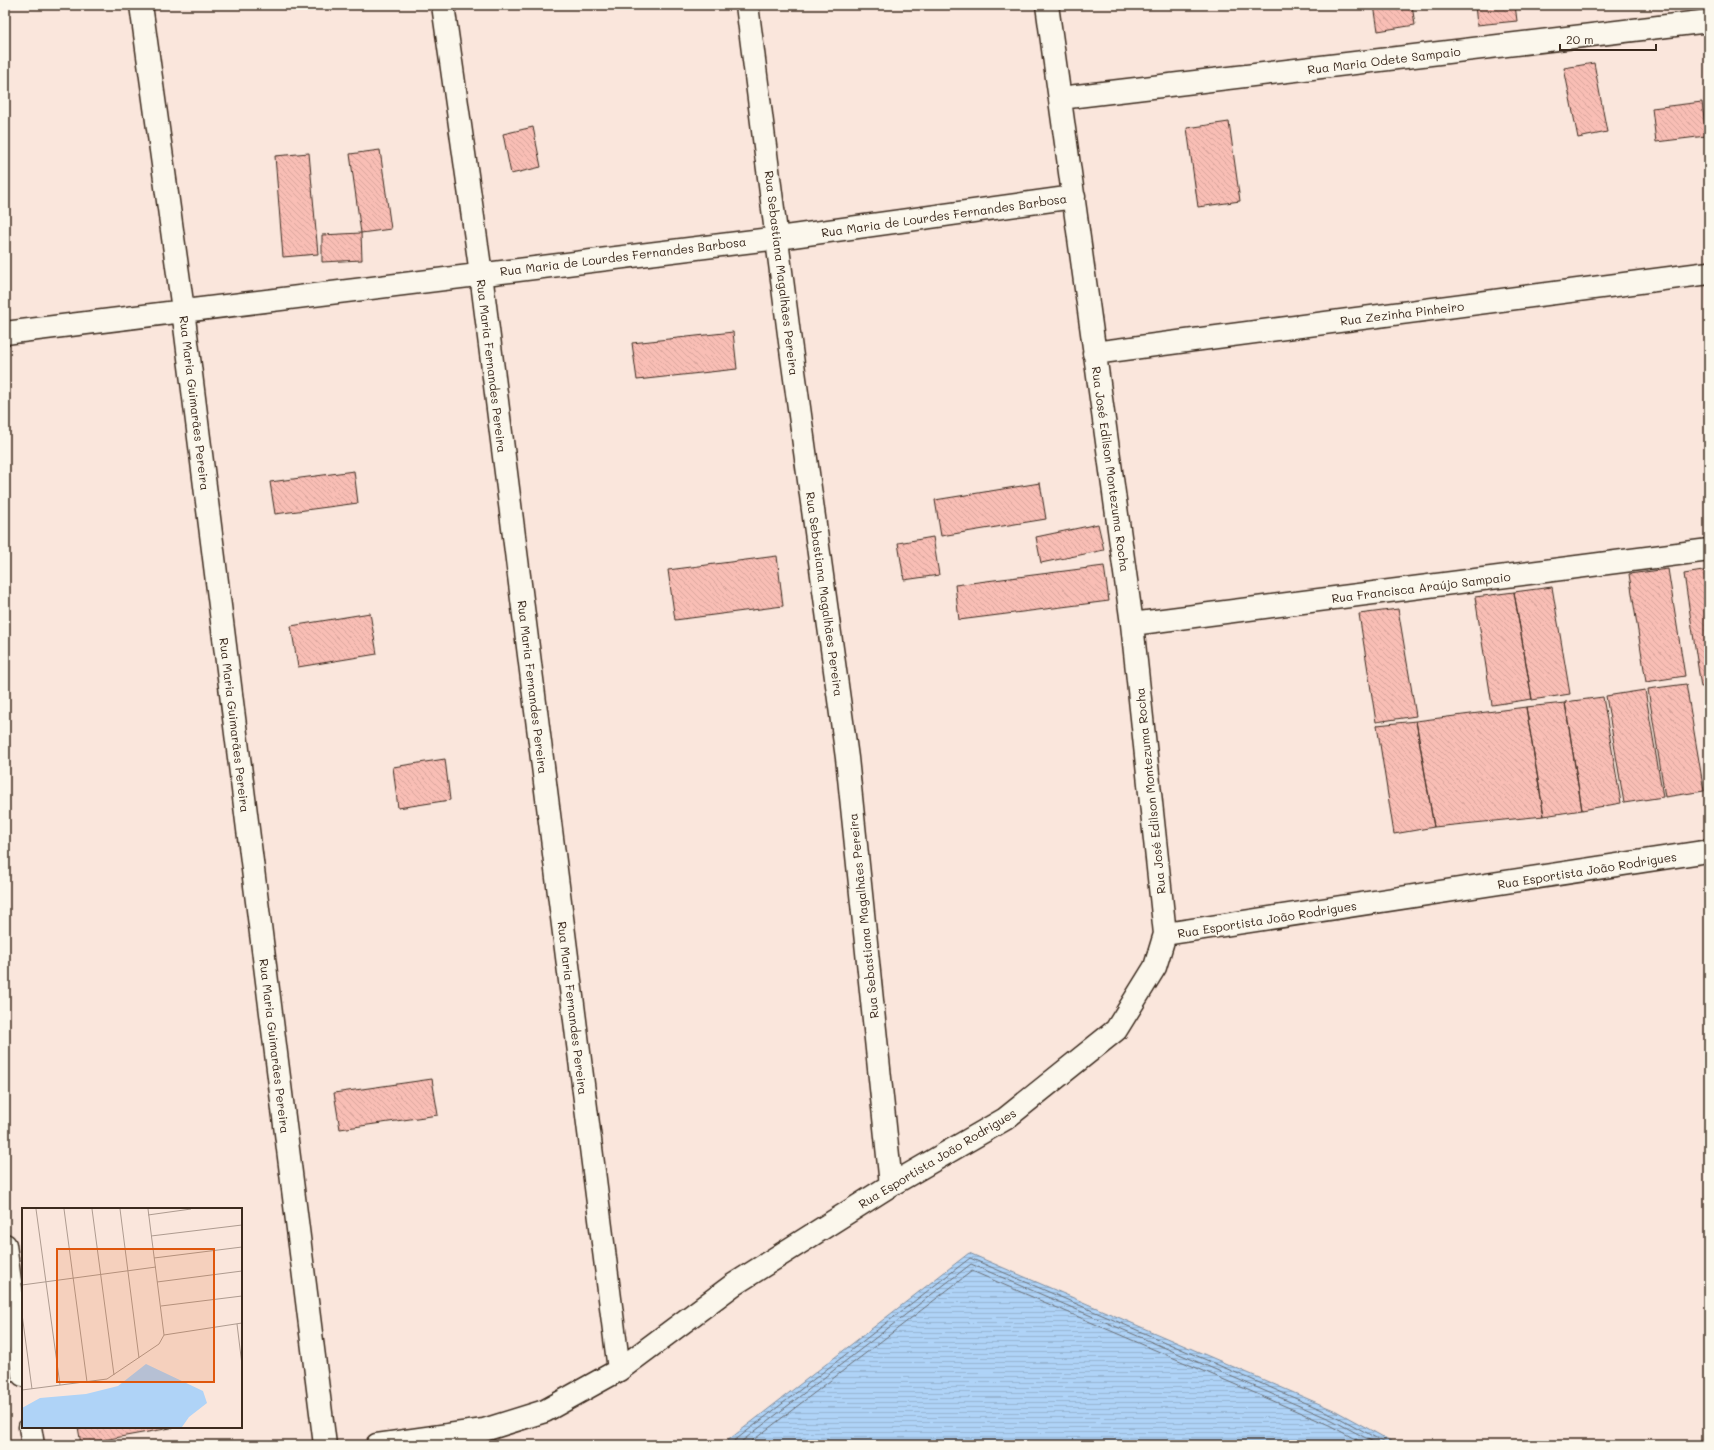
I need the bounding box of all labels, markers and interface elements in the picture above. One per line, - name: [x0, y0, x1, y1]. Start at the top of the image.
- scale bar: [1560, 26, 1656, 52]
- text: 20 m: [1566, 31, 1594, 47]
- street label: Rua Maria Odete Sampaio: [1307, 43, 1461, 77]
- street label: Rua Sebastiana Magalhães Pereira: [761, 170, 803, 376]
- street label: Rua Maria de Lourdes Fernandes Barbosa: [820, 190, 1068, 240]
- street label: Rua Maria de Lourdes Fernandes Barbosa: [499, 233, 747, 279]
- street label: Rua Maria Fernandes Pereira: [473, 278, 511, 454]
- street label: Rua Zezinha Pinheiro: [1339, 297, 1465, 329]
- street label: Rua Maria Guimarães Pereira: [176, 315, 214, 491]
- street label: Rua José Edilson Montezuma Rocha: [1089, 365, 1133, 573]
- street label: Rua Sebastiana Magalhães Pereira: [803, 491, 847, 697]
- street label: Rua Francisca Araújo Sampaio: [1331, 568, 1511, 606]
- street label: Rua Maria Fernandes Pereira: [514, 599, 552, 775]
- street label: Rua Maria Guimarães Pereira: [216, 637, 254, 813]
- street label: Rua José Edilson Montezuma Rocha: [1131, 687, 1169, 895]
- street label: Rua Sebastiana Magalhães Pereira: [844, 813, 882, 1019]
- street label: Rua Esportista João Rodrigues: [1496, 848, 1678, 892]
- street label: Rua Esportista João Rodrigues: [1176, 897, 1358, 941]
- street label: Rua Maria Fernandes Pereira: [554, 920, 592, 1096]
- street label: Rua Maria Guimarães Pereira: [256, 958, 294, 1134]
- street label: Rua Esportista João Rodrigues: [855, 1104, 1019, 1212]
- inset map: [22, 1208, 242, 1428]

